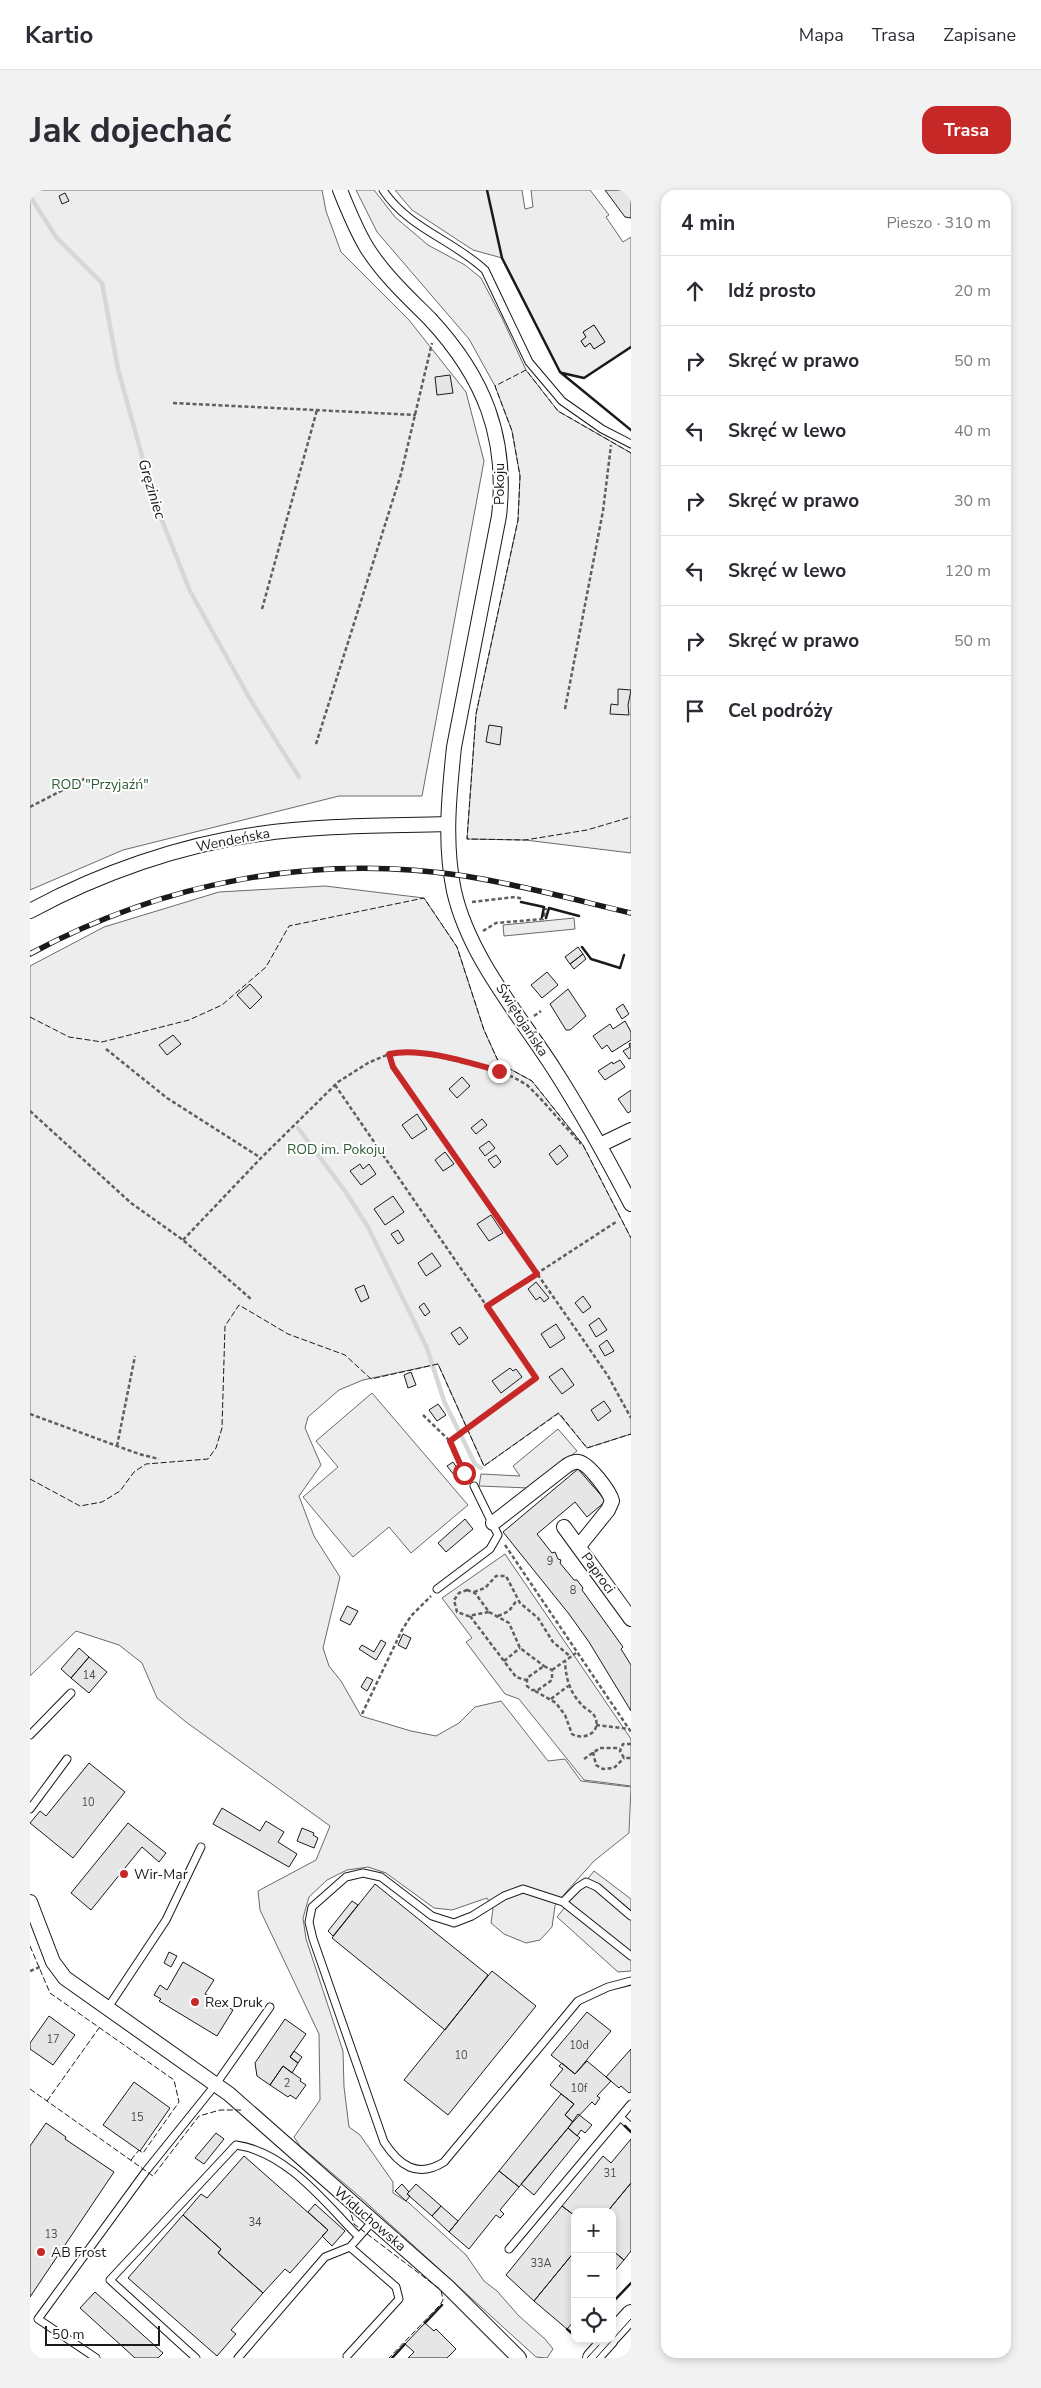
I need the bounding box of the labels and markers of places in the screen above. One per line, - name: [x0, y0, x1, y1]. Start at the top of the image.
- place label: Wir-Mar: [134, 1865, 188, 1884]
- marker: Wir-Mar: [118, 1868, 130, 1880]
- place label: Rex Druk: [205, 1993, 264, 2012]
- marker: Rex Druk: [189, 1996, 201, 2008]
- place label: AB Frost: [51, 2243, 106, 2262]
- marker: AB Frost: [35, 2246, 47, 2258]

